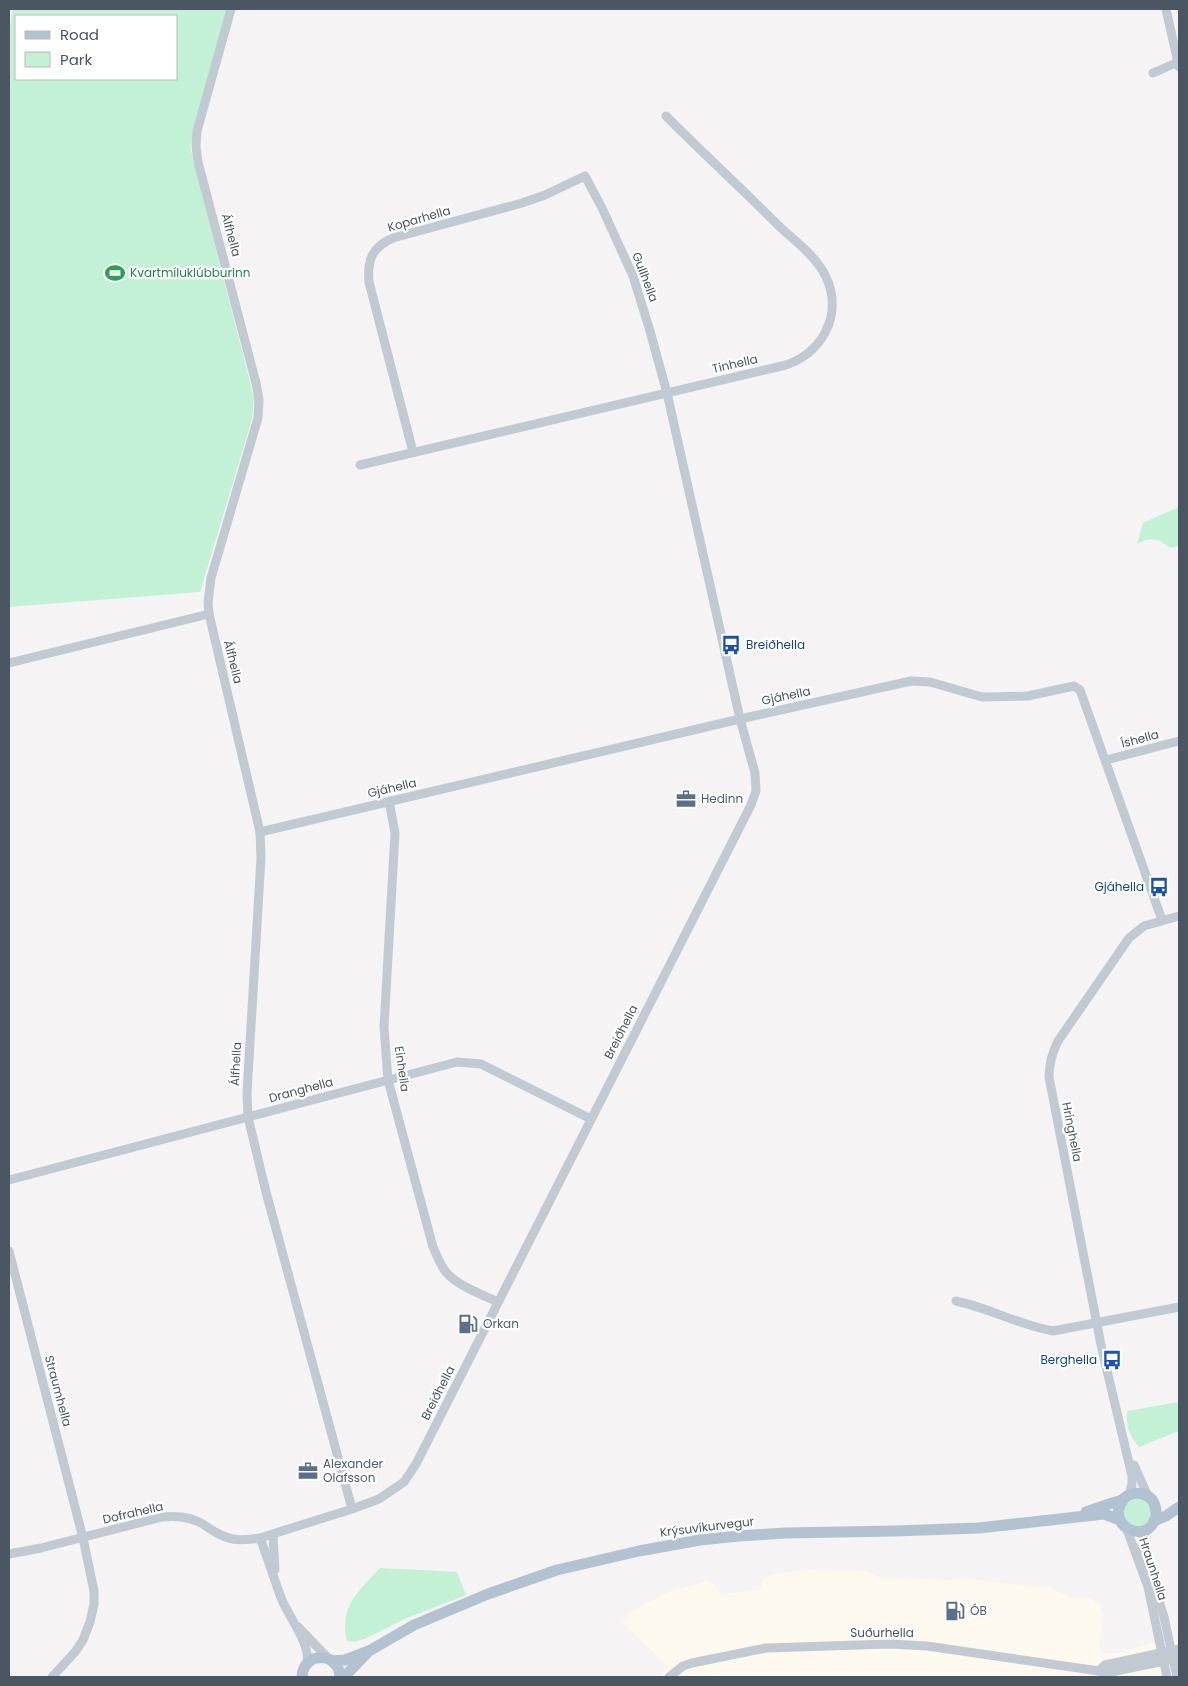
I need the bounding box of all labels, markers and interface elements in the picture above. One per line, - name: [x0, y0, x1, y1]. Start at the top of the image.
- legend: [15, 15, 178, 80]
- text: Road: [60, 24, 99, 45]
- text: Park: [60, 49, 92, 70]
- street label: Koparhella: [385, 201, 452, 236]
- street label: Álfhella: [218, 211, 245, 258]
- street label: Gullhella: [628, 249, 663, 304]
- sports icon: Kvartmíluklúbburinn: [104, 262, 126, 284]
- place label: Kvartmíluklúbburinn: [130, 264, 250, 281]
- street label: Tinhella: [710, 350, 759, 377]
- bus stop icon: Breiðhella: [720, 634, 742, 656]
- place label: Breiðhella: [746, 636, 805, 653]
- street label: Álfhella: [220, 638, 247, 685]
- street label: Gjáhella: [760, 682, 812, 709]
- street label: Íshella: [1119, 725, 1161, 752]
- street label: Gjáhella: [366, 774, 418, 801]
- office icon: Hedinn: [675, 788, 697, 810]
- place label: Hedinn: [701, 790, 743, 807]
- bus stop icon: Gjáhella: [1148, 876, 1170, 898]
- place label: Gjáhella: [1094, 878, 1144, 895]
- street label: Breiðhella: [600, 1002, 642, 1062]
- street label: Álfhella: [226, 1041, 245, 1086]
- street label: Einhella: [391, 1045, 414, 1093]
- street label: Dranghella: [267, 1073, 335, 1106]
- street label: Hringhella: [1058, 1101, 1087, 1163]
- fuel station icon: Orkan: [457, 1313, 479, 1335]
- place label: Orkan: [483, 1315, 519, 1332]
- bus stop icon: Berghella: [1101, 1349, 1123, 1371]
- place label: Berghella: [1040, 1351, 1097, 1368]
- street label: Straumhella: [41, 1353, 76, 1428]
- street label: Breiðhella: [417, 1363, 459, 1423]
- place label: Alexander Olafsson: [323, 1455, 384, 1486]
- office icon: Alexander Olafsson: [297, 1460, 319, 1482]
- street label: Dofrahella: [101, 1497, 165, 1528]
- street label: Krýsuvíkurvegur: [659, 1512, 756, 1541]
- street label: Hraunhella: [1135, 1535, 1172, 1603]
- fuel station icon: ÓB: [944, 1600, 966, 1622]
- place label: ÓB: [970, 1602, 987, 1619]
- street label: Suðurhella: [850, 1624, 914, 1641]

